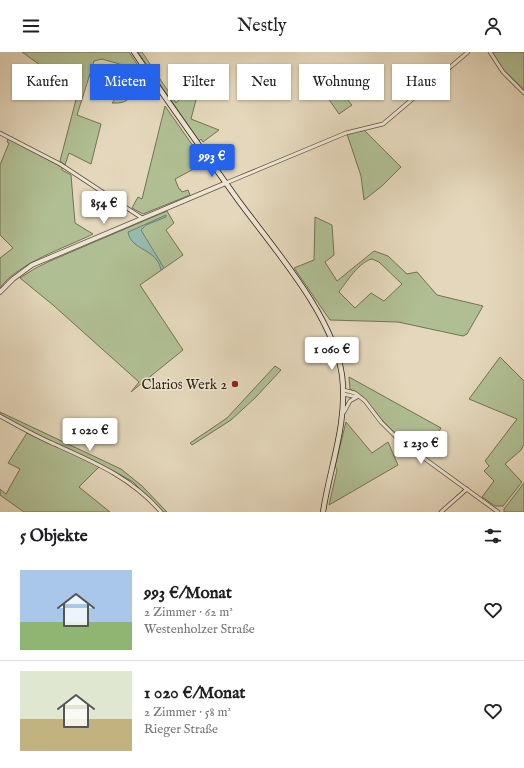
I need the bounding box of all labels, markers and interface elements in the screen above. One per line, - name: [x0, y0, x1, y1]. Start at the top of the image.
- icon: menu: [20, 15, 42, 37]
- text: Nestly: [237, 15, 287, 38]
- icon: person: [482, 15, 504, 37]
- chip: Kaufen: [12, 64, 82, 100]
- chip: Mieten: [90, 64, 160, 100]
- chip: Filter: [168, 64, 229, 100]
- chip: Neu: [237, 64, 291, 100]
- chip: Wohnung: [299, 64, 384, 100]
- chip: Haus: [392, 64, 450, 100]
- pin: 993 €: [184, 144, 240, 178]
- text: 993 €: [199, 148, 225, 165]
- pin: 854 €: [76, 191, 132, 225]
- text: 854 €: [91, 195, 117, 212]
- pin: 1 060 €: [295, 337, 369, 371]
- text: 1 060 €: [314, 341, 350, 358]
- place label: Clarios Werk 2: [141, 376, 227, 394]
- marker: Clarios Werk 2: [230, 379, 240, 389]
- pin: 1 020 €: [53, 418, 127, 452]
- text: 1 020 €: [71, 422, 109, 439]
- pin: 1 230 €: [384, 431, 458, 465]
- text: 1 230 €: [403, 435, 439, 452]
- icon: filters: [482, 525, 504, 547]
- text: 5 Objekte: [20, 526, 88, 547]
- text: 993 €/Monat: [144, 583, 232, 604]
- icon: home: [52, 586, 100, 634]
- icon: heart: [482, 599, 504, 621]
- text: 2 Zimmer · 62 m²: [144, 604, 233, 621]
- text: Westenholzer Straße: [144, 621, 255, 638]
- text: 1 020 €/Monat: [144, 683, 245, 704]
- icon: home: [52, 687, 100, 735]
- icon: heart: [482, 700, 504, 722]
- text: 2 Zimmer · 58 m²: [144, 704, 231, 721]
- text: Rieger Straße: [144, 721, 218, 738]

